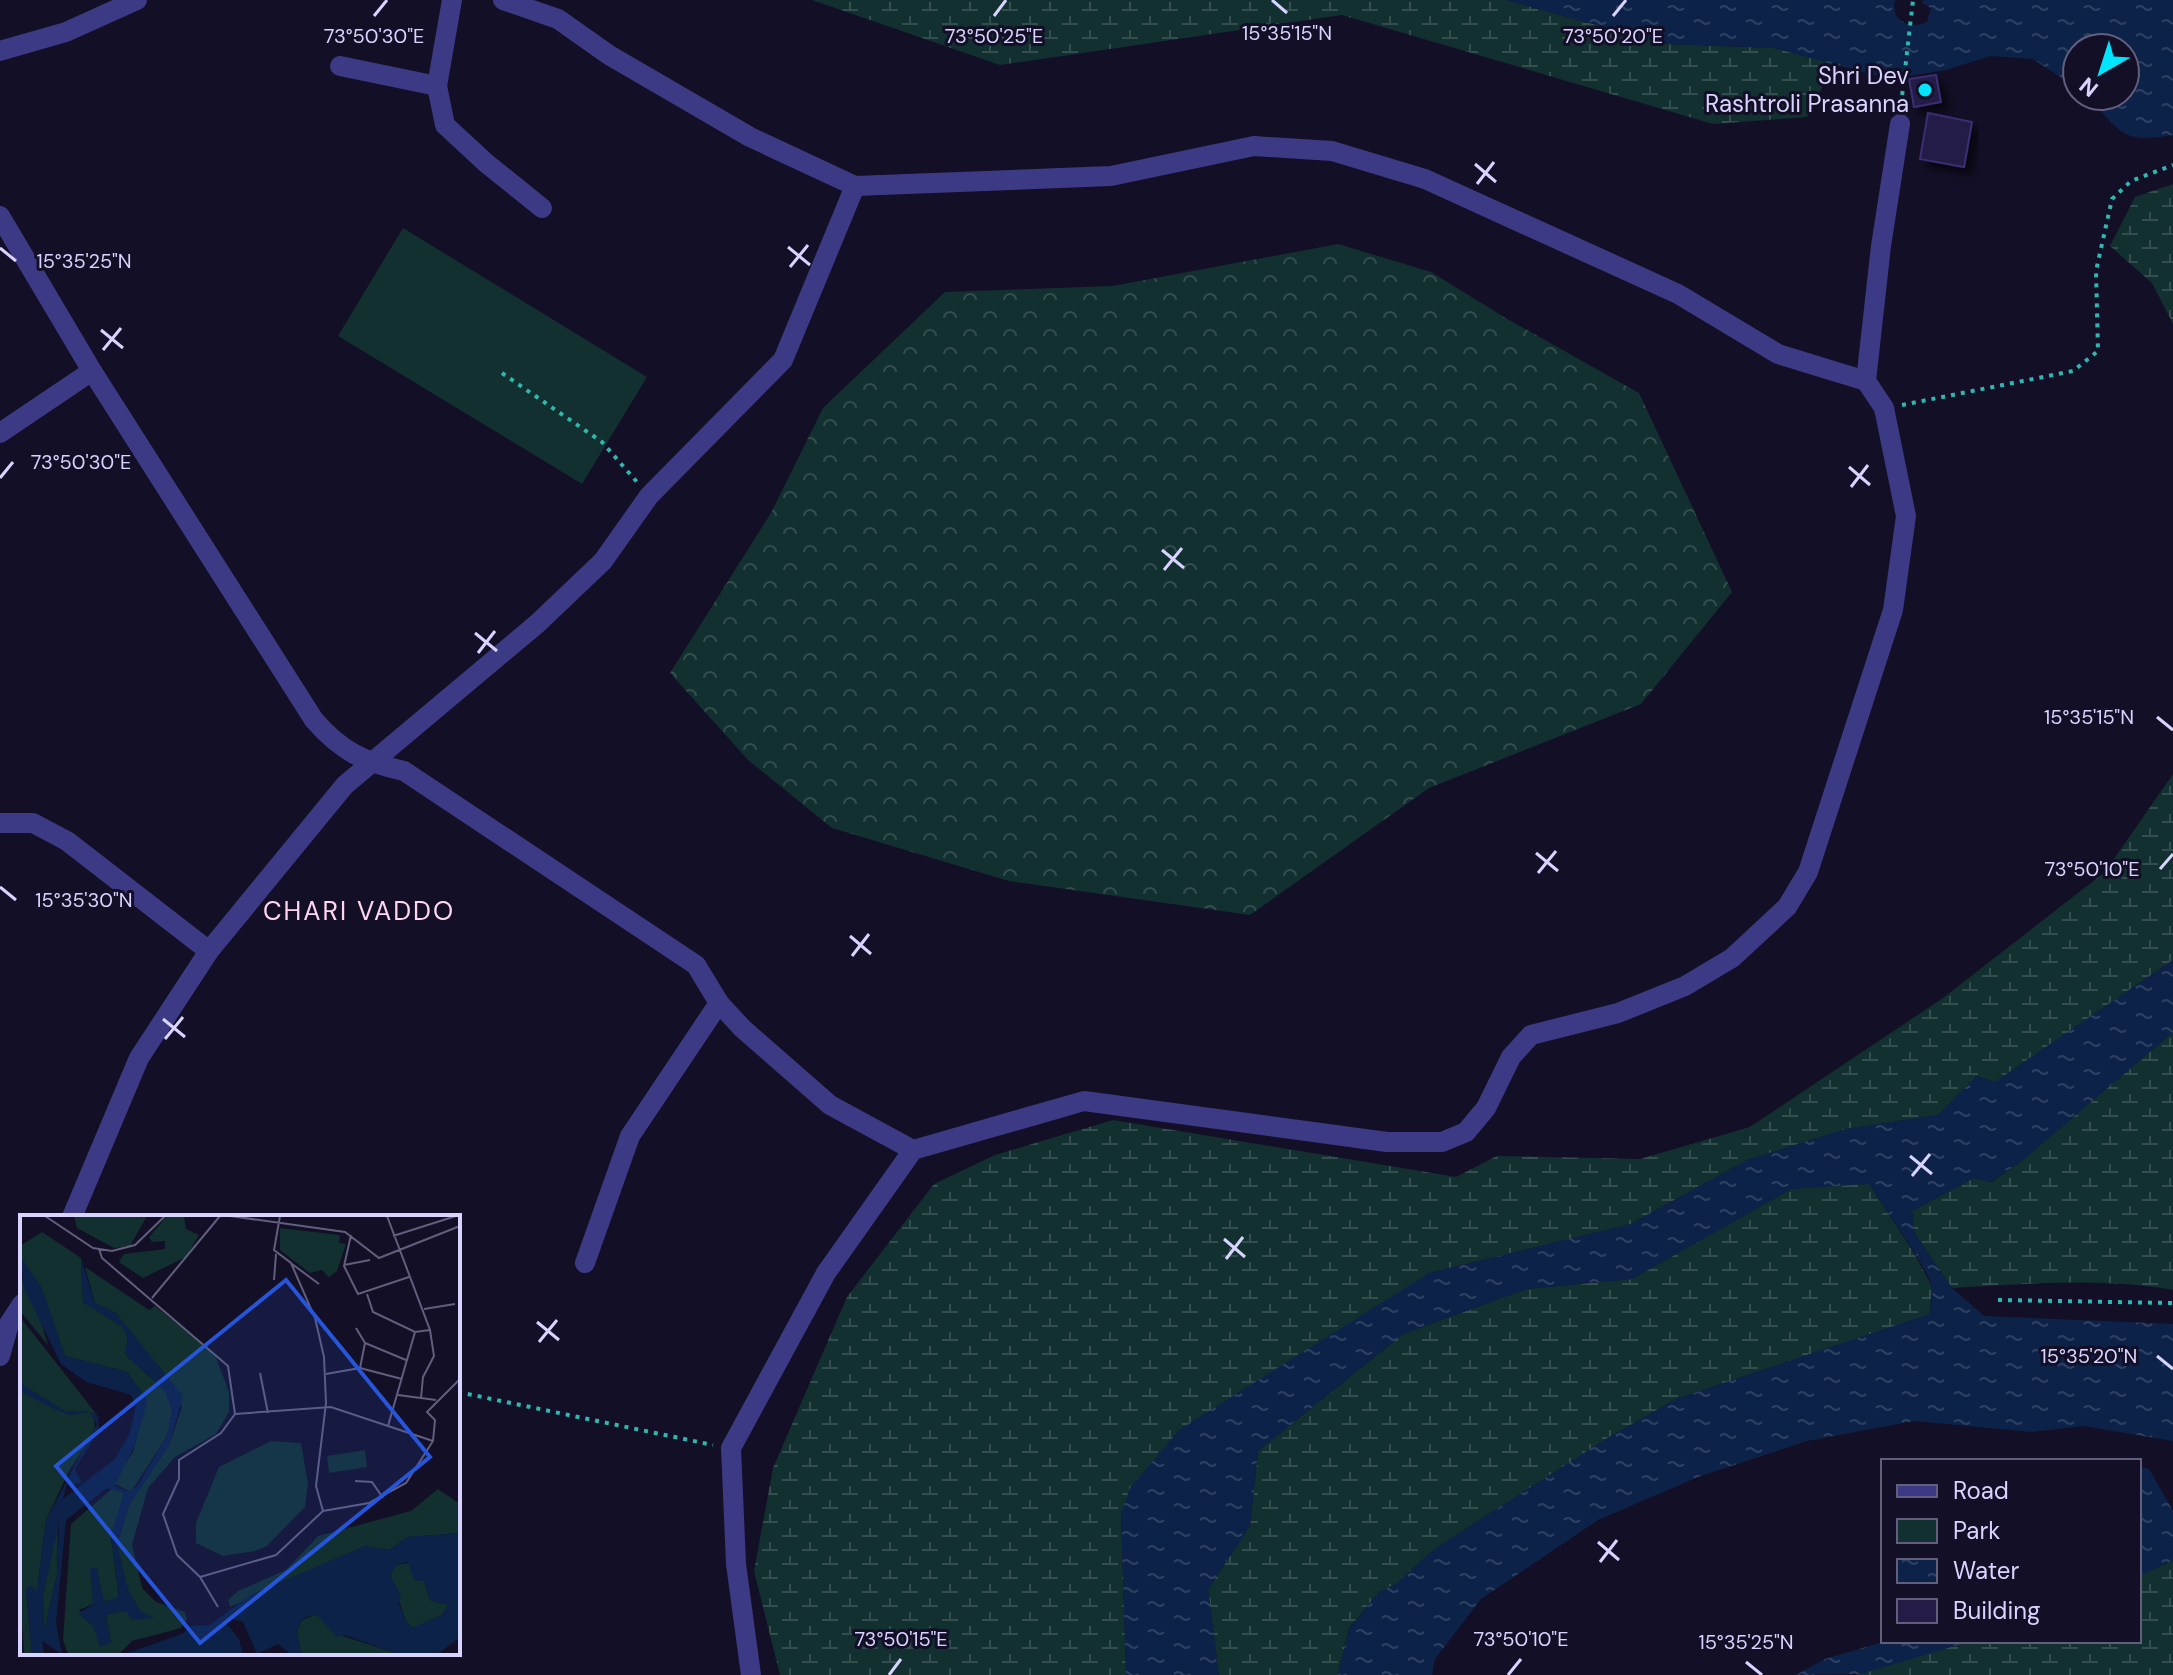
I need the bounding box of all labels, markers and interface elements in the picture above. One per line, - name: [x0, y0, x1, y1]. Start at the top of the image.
- text: 15°35'15"N: [1242, 20, 1332, 46]
- text: 73°50'30"E: [324, 23, 424, 49]
- text: 73°50'25"E: [945, 23, 1043, 49]
- text: 73°50'20"E: [1563, 23, 1663, 49]
- north arrow: [2061, 32, 2141, 112]
- place label: Shri Dev Rashtroli Prasanna: [1705, 60, 1909, 119]
- text: N: [2073, 71, 2104, 103]
- marker: Shri Dev Rashtroli Prasanna: [1916, 81, 1934, 99]
- text: 15°35'25"N: [36, 248, 132, 274]
- text: 73°50'30"E: [31, 449, 131, 475]
- text: 15°35'15"N: [2044, 704, 2134, 730]
- text: 73°50'10"E: [2045, 856, 2139, 882]
- text: 15°35'30"N: [35, 887, 133, 913]
- district label: CHARI VADDO: [263, 894, 455, 928]
- inset map: [20, 1215, 460, 1655]
- text: 15°35'20"N: [2041, 1343, 2137, 1369]
- legend: [1881, 1459, 2141, 1643]
- text: Road: [1953, 1475, 2009, 1506]
- text: Park: [1953, 1515, 2000, 1546]
- text: Water: [1953, 1555, 2019, 1586]
- text: Building: [1953, 1595, 2040, 1626]
- text: 73°50'15"E: [854, 1626, 948, 1652]
- text: 73°50'10"E: [1474, 1626, 1568, 1652]
- text: 15°35'25"N: [1698, 1629, 1794, 1655]

